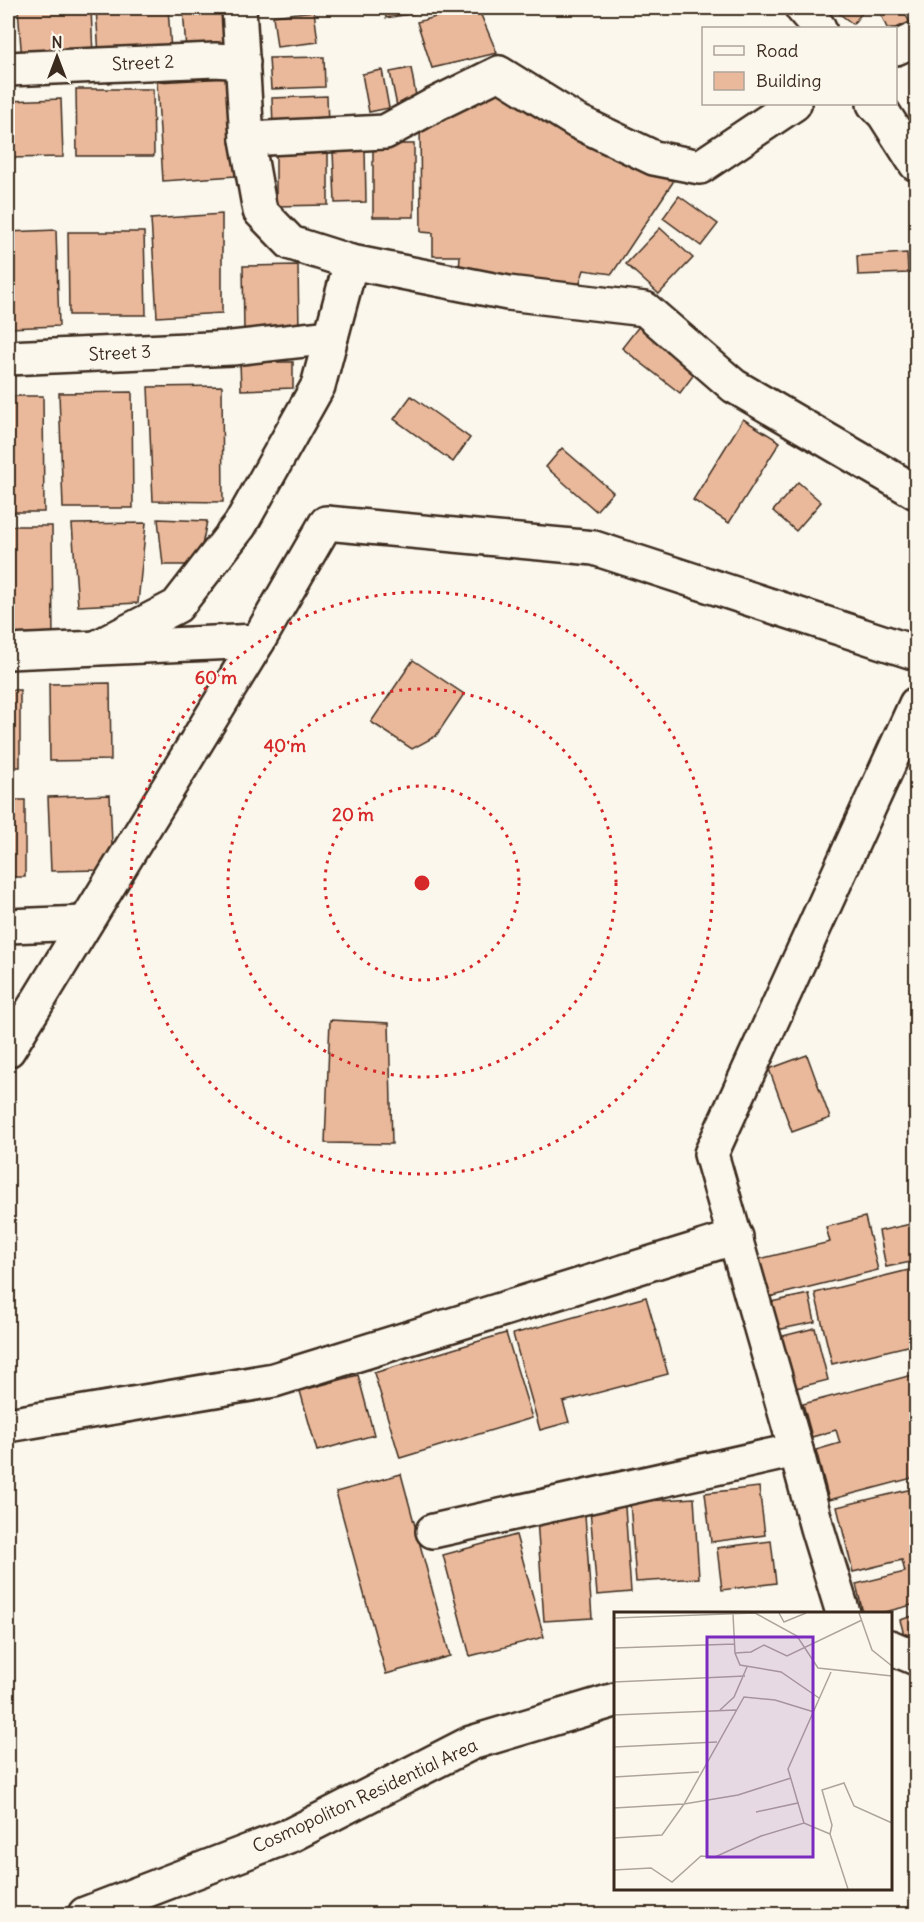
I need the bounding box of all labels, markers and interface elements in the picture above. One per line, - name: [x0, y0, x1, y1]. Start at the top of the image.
- north arrow: [27, 27, 87, 87]
- legend: [702, 27, 897, 105]
- text: N: [51, 32, 63, 52]
- text: Road: [756, 39, 799, 62]
- street label: Street 2: [111, 49, 175, 76]
- text: Building: [756, 69, 821, 92]
- street label: Street 3: [88, 339, 152, 366]
- text: 60 m: [195, 666, 237, 689]
- text: 40 m: [264, 734, 306, 757]
- text: 20 m: [332, 803, 374, 826]
- centre of rings: [412, 873, 432, 893]
- inset map: [614, 1612, 891, 1889]
- street label: Cosmopoliton Residential Area: [249, 1733, 481, 1858]

